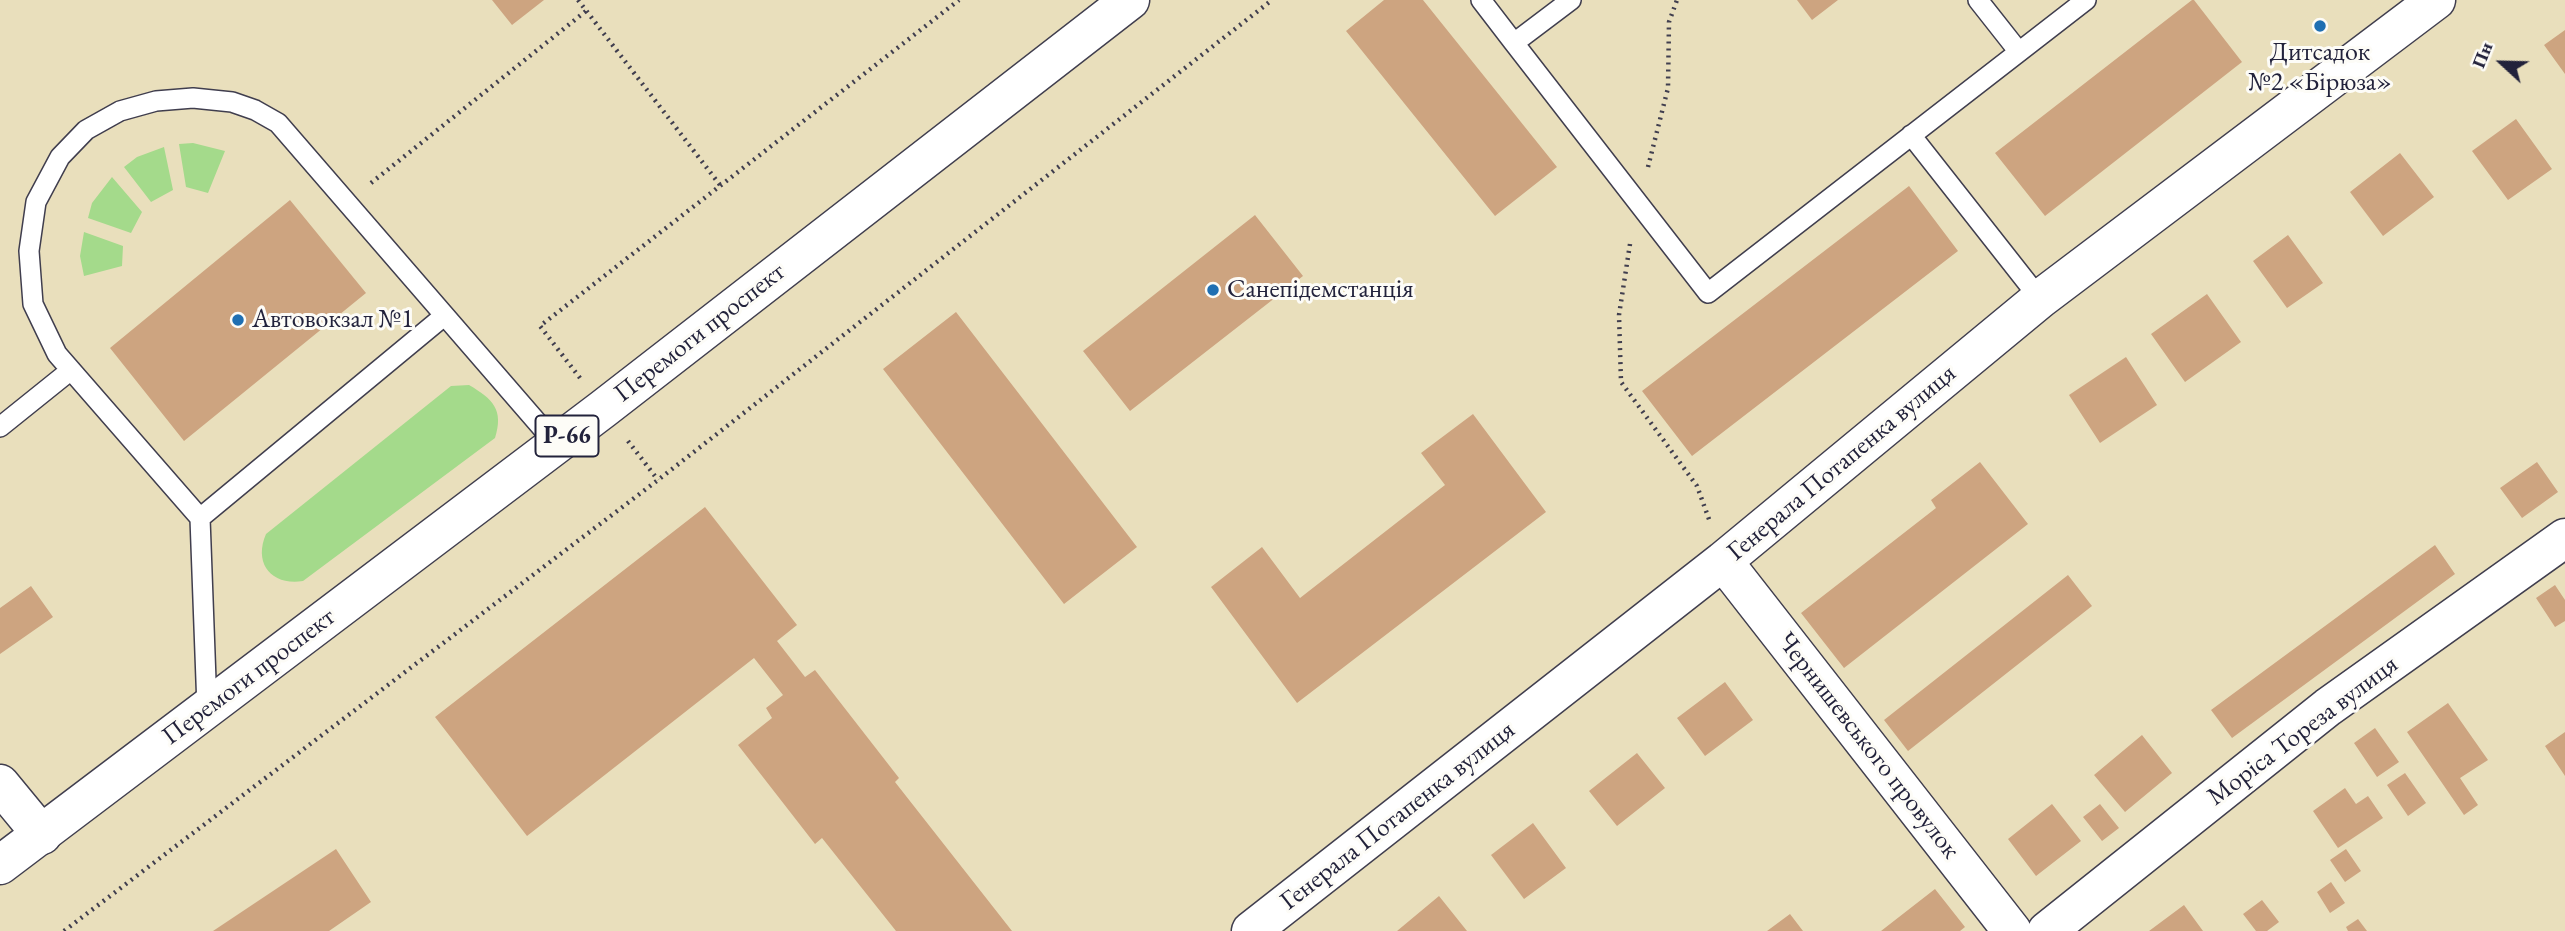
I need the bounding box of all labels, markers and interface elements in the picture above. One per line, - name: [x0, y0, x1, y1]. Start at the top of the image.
- marker: Дитсадок №2 «Бірюза»: [2312, 18, 2328, 34]
- north arrow: [2467, 28, 2537, 98]
- place label: Дитсадок №2 «Бірюза»: [2248, 37, 2392, 98]
- text: Пн: [2466, 38, 2499, 72]
- street label: Перемоги проспект: [608, 257, 792, 409]
- place label: Санепідемстанція: [1227, 274, 1414, 306]
- marker: Санепідемстанція: [1205, 282, 1221, 298]
- place label: Автовокзал №1: [252, 304, 414, 336]
- marker: Автовокзал №1: [230, 312, 246, 328]
- street label: Генерала Потапенка вулиця: [1721, 358, 1963, 568]
- road number: Р-66: [536, 416, 598, 456]
- street label: Перемоги проспект: [156, 602, 342, 752]
- street label: Чернишевського провулок: [1770, 627, 1966, 865]
- street label: Моріса Тореза вулиця: [2201, 649, 2405, 813]
- street label: Генерала Потапенка вулиця: [1275, 715, 1521, 917]

